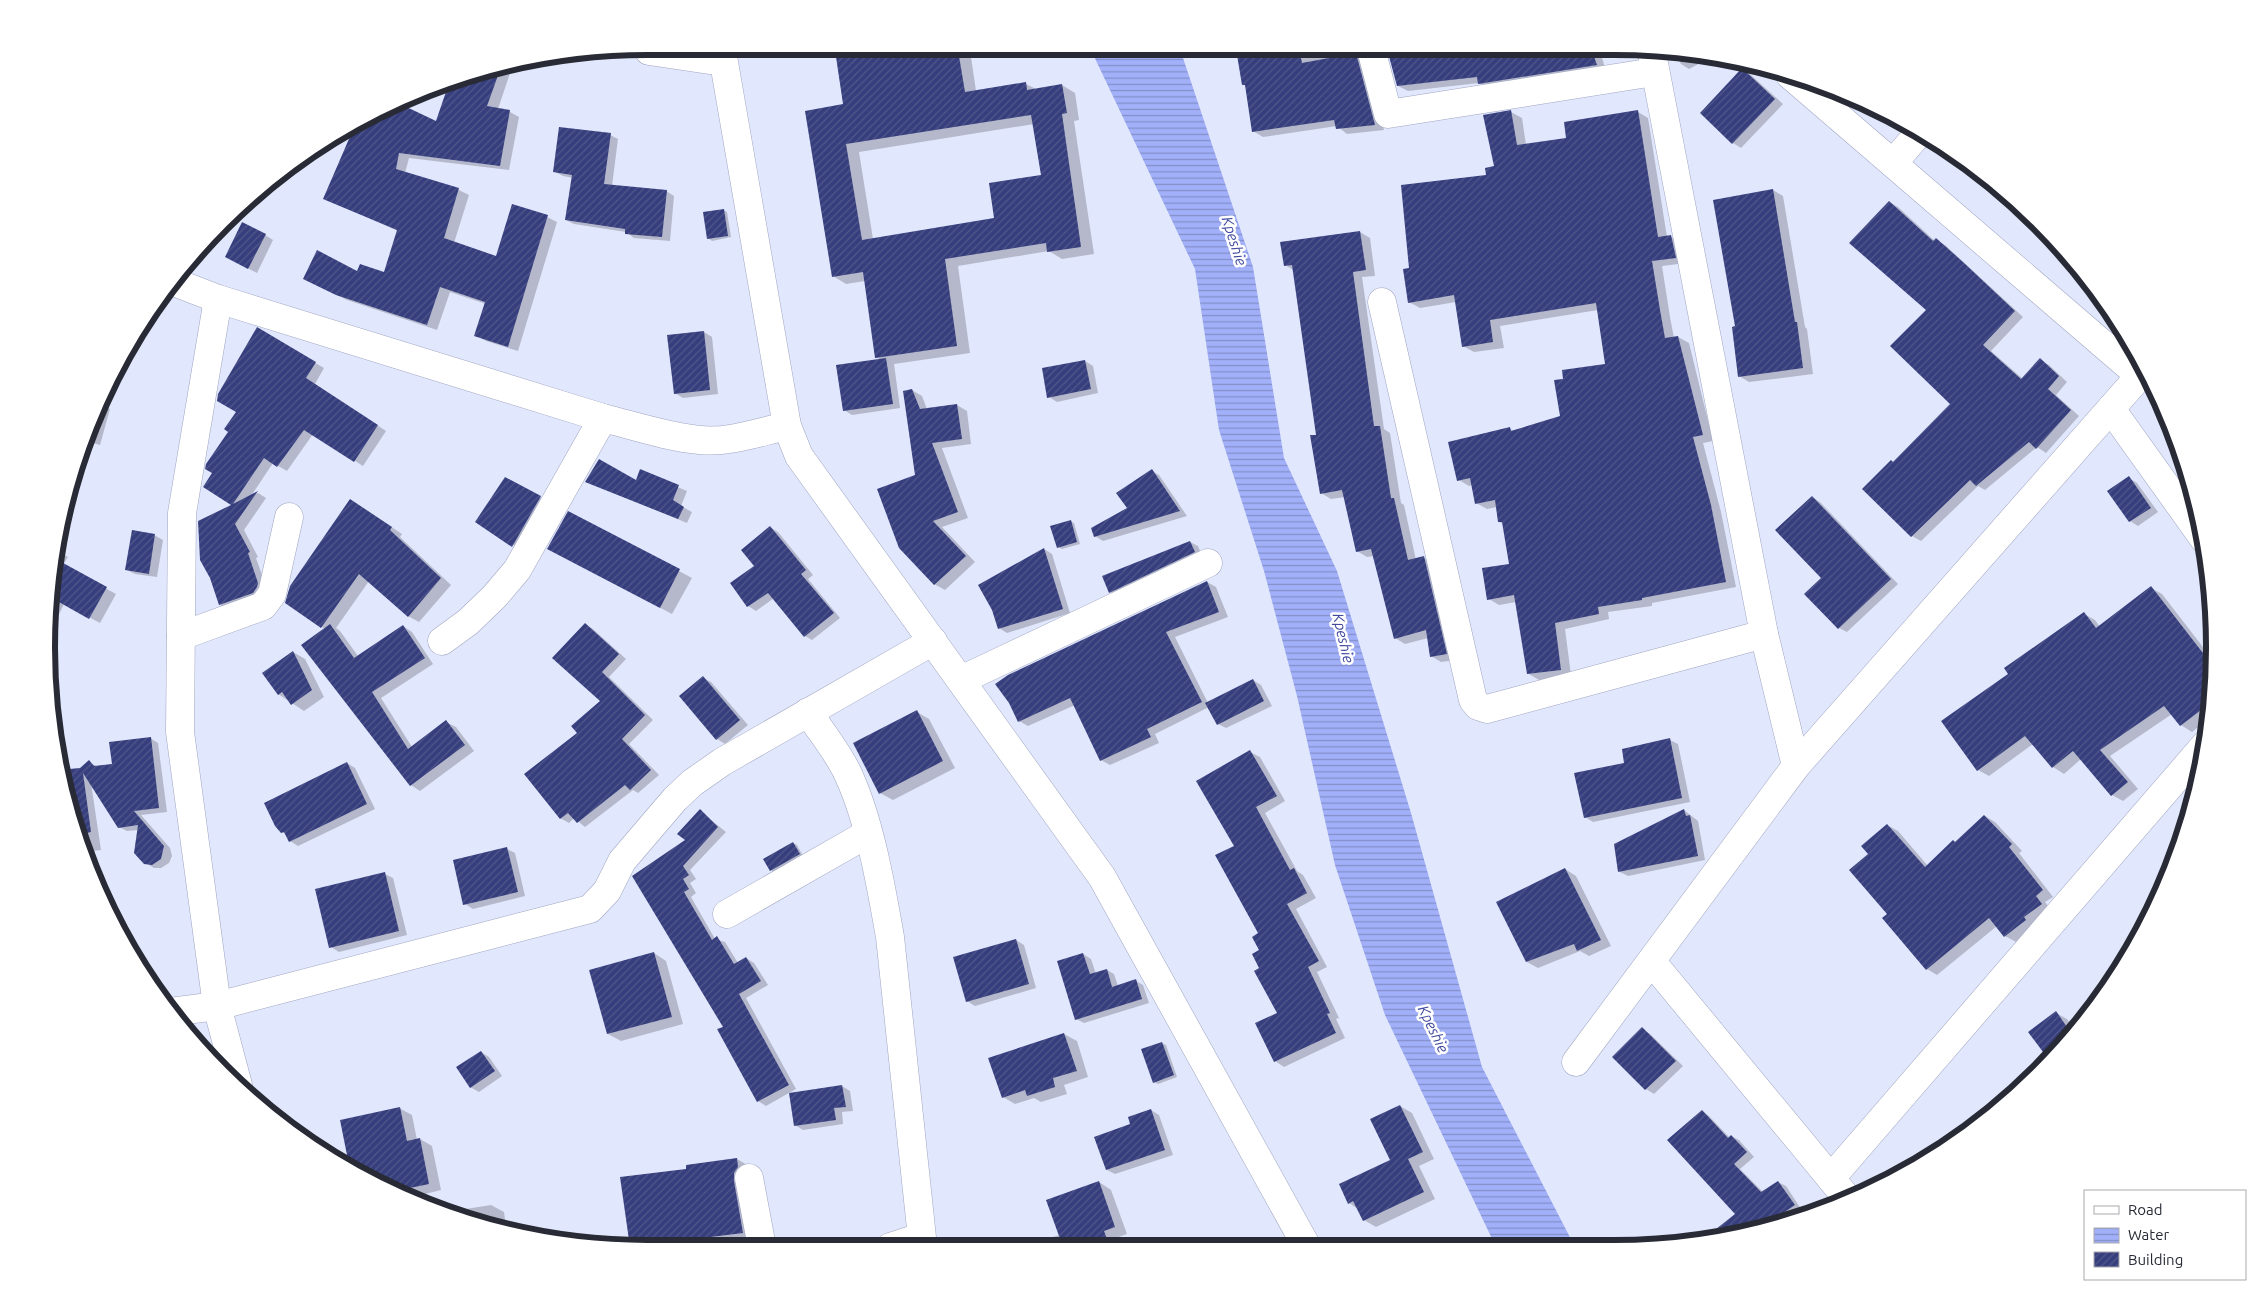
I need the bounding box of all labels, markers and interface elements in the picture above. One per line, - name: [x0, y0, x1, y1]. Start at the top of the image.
- water label: Kpeshie: [1219, 214, 1251, 268]
- water label: Kpeshie: [1329, 611, 1358, 665]
- water label: Kpeshie: [1415, 1002, 1452, 1056]
- legend: [2084, 1190, 2246, 1280]
- text: Road: [2128, 1201, 2163, 1218]
- text: Water: [2128, 1226, 2169, 1243]
- text: Building: [2128, 1251, 2183, 1268]

